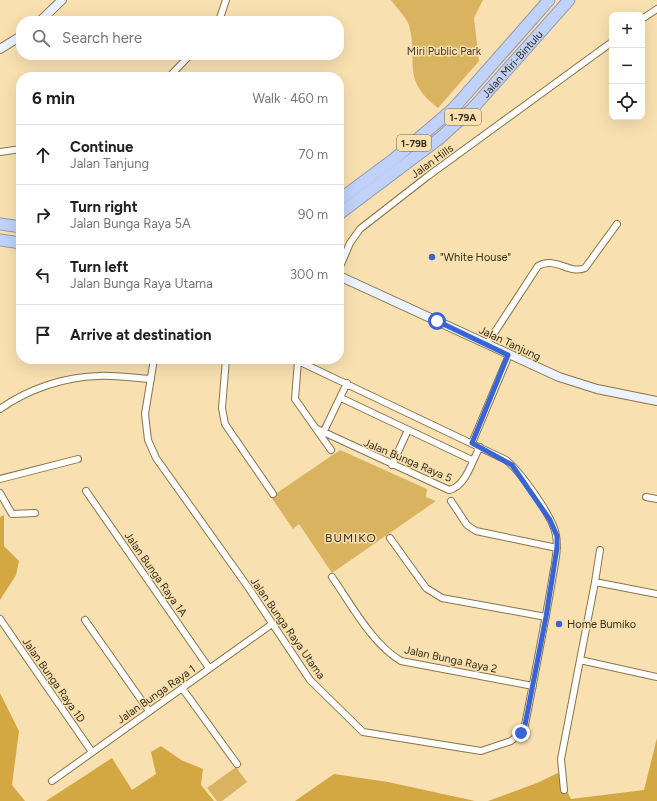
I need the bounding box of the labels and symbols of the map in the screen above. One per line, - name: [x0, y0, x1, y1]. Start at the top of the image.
- street label: Jalan Miri-Bintulu: [479, 28, 546, 100]
- park label: Miri Public Park: [407, 45, 482, 58]
- road number: 1-79A: [445, 109, 481, 125]
- road number: 1-79B: [397, 135, 431, 151]
- street label: Jalan Hills: [409, 142, 456, 181]
- place label: "White House": [440, 251, 511, 264]
- marker: "White House": [427, 252, 437, 262]
- route start: [428, 312, 446, 330]
- street label: Jalan Tanjung: [477, 323, 543, 364]
- street label: Jalan Bunga Raya 5: [362, 436, 454, 485]
- street label: Jalan Bunga Raya 1A: [121, 529, 190, 620]
- district label: BUMIKO: [325, 531, 377, 545]
- street label: Jalan Bunga Raya Utama: [248, 575, 328, 682]
- place label: Home Bumiko: [567, 618, 636, 631]
- marker: Home Bumiko: [554, 619, 564, 629]
- street label: Jalan Bunga Raya 1D: [19, 635, 88, 726]
- street label: Jalan Bunga Raya 2: [403, 643, 498, 676]
- street label: Jalan Bunga Raya 1: [115, 662, 198, 726]
- route end: [512, 724, 530, 742]

